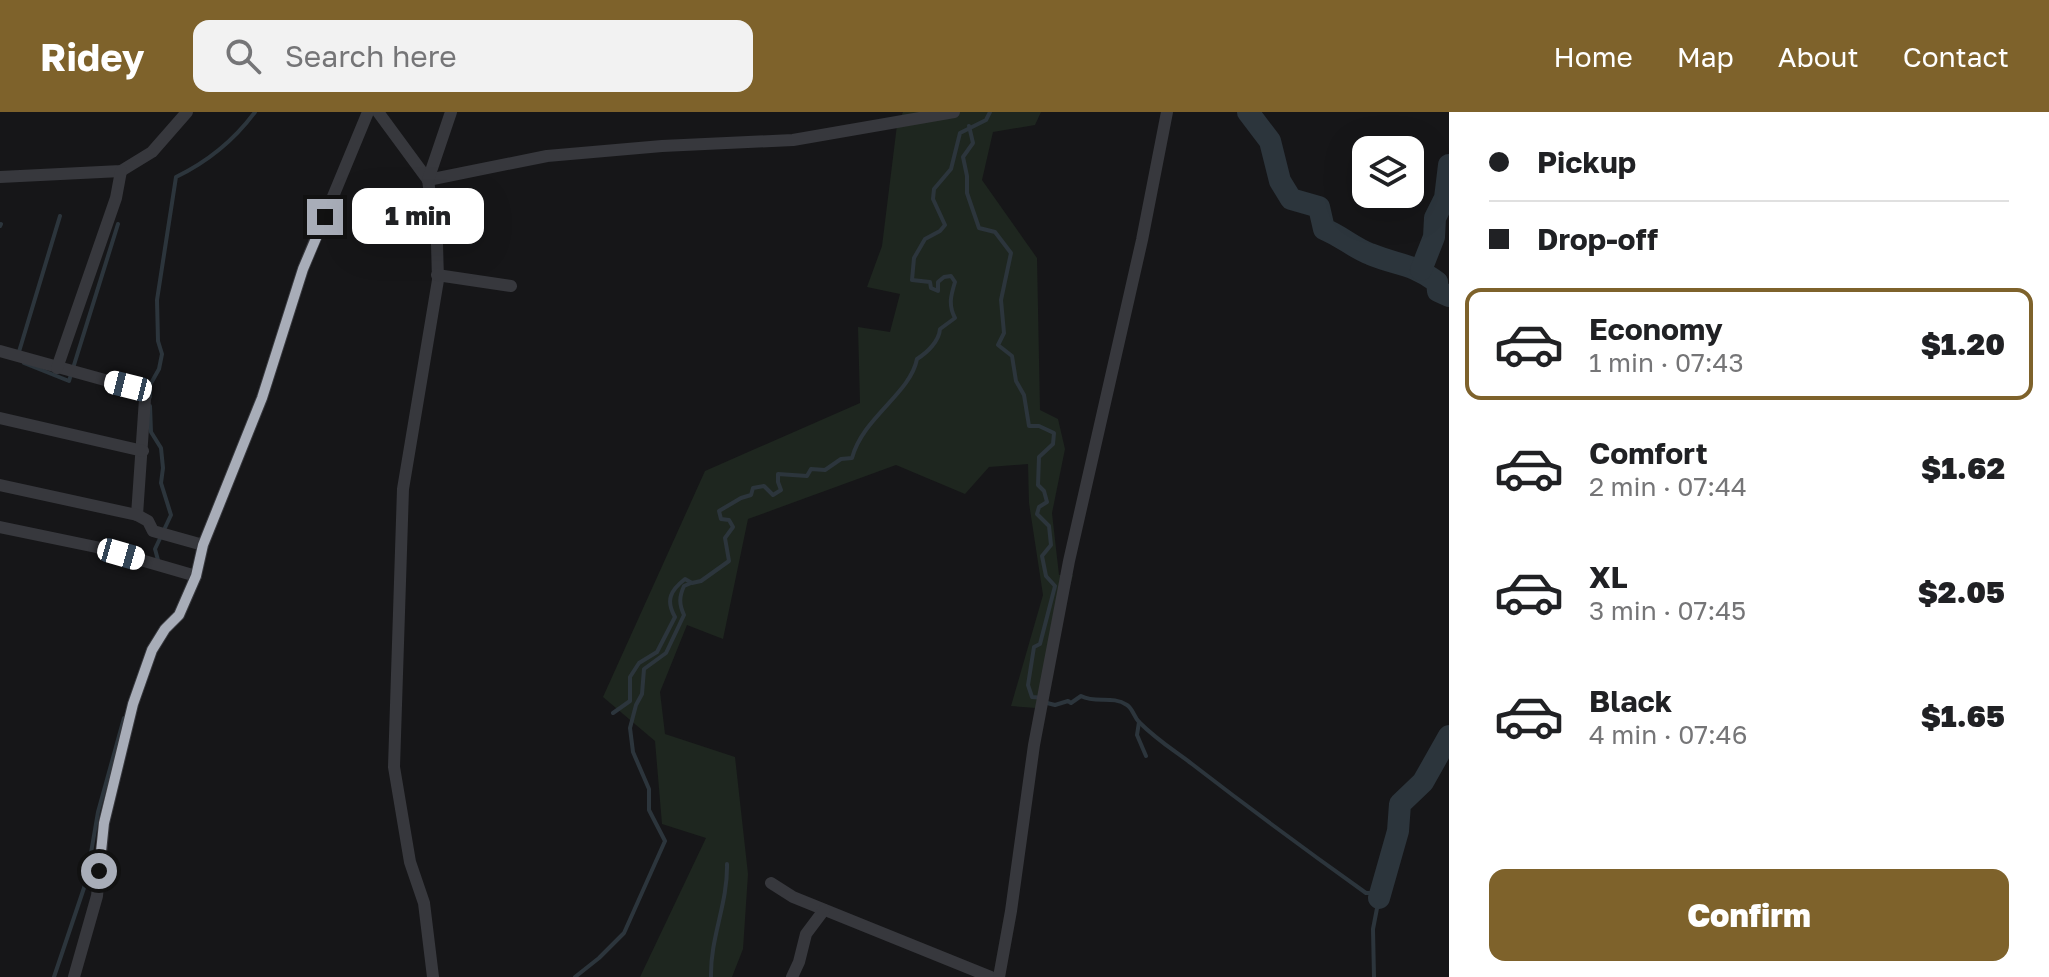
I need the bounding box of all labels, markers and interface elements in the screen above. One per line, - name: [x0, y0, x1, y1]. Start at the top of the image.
- search box: [193, 20, 753, 92]
- text: Ridey: [40, 34, 145, 79]
- icon: search: [221, 34, 265, 78]
- text: Search here: [285, 38, 457, 74]
- text: Home: [1554, 40, 1633, 73]
- text: Map: [1677, 40, 1734, 73]
- text: About: [1778, 40, 1859, 73]
- text: Contact: [1903, 40, 2009, 73]
- map controls: [1352, 136, 1424, 208]
- button: layers: [1352, 136, 1424, 208]
- text: Pickup: [1537, 144, 1636, 180]
- callout: 1 min: [353, 189, 485, 245]
- route end: [307, 199, 343, 235]
- text: 1 min: [385, 200, 451, 231]
- text: Drop-off: [1537, 221, 1658, 257]
- icon: car: [1493, 308, 1565, 380]
- text: Economy: [1589, 311, 1723, 347]
- text: $1.20: [1921, 326, 2005, 362]
- text: 1 min · 07:43: [1589, 347, 1744, 378]
- car: [102, 369, 154, 403]
- icon: car: [1493, 432, 1565, 504]
- text: Comfort: [1589, 435, 1708, 471]
- text: $1.62: [1921, 450, 2005, 486]
- text: 2 min · 07:44: [1589, 471, 1747, 502]
- car: [95, 536, 147, 572]
- icon: car: [1493, 556, 1565, 628]
- text: XL: [1589, 559, 1628, 595]
- text: $2.05: [1918, 574, 2005, 610]
- text: 3 min · 07:45: [1589, 595, 1746, 626]
- icon: car: [1493, 680, 1565, 752]
- text: Black: [1589, 683, 1672, 719]
- text: $1.65: [1921, 698, 2005, 734]
- text: 4 min · 07:46: [1589, 719, 1747, 750]
- route start: [81, 853, 117, 889]
- button: Confirm: [1489, 869, 2009, 961]

